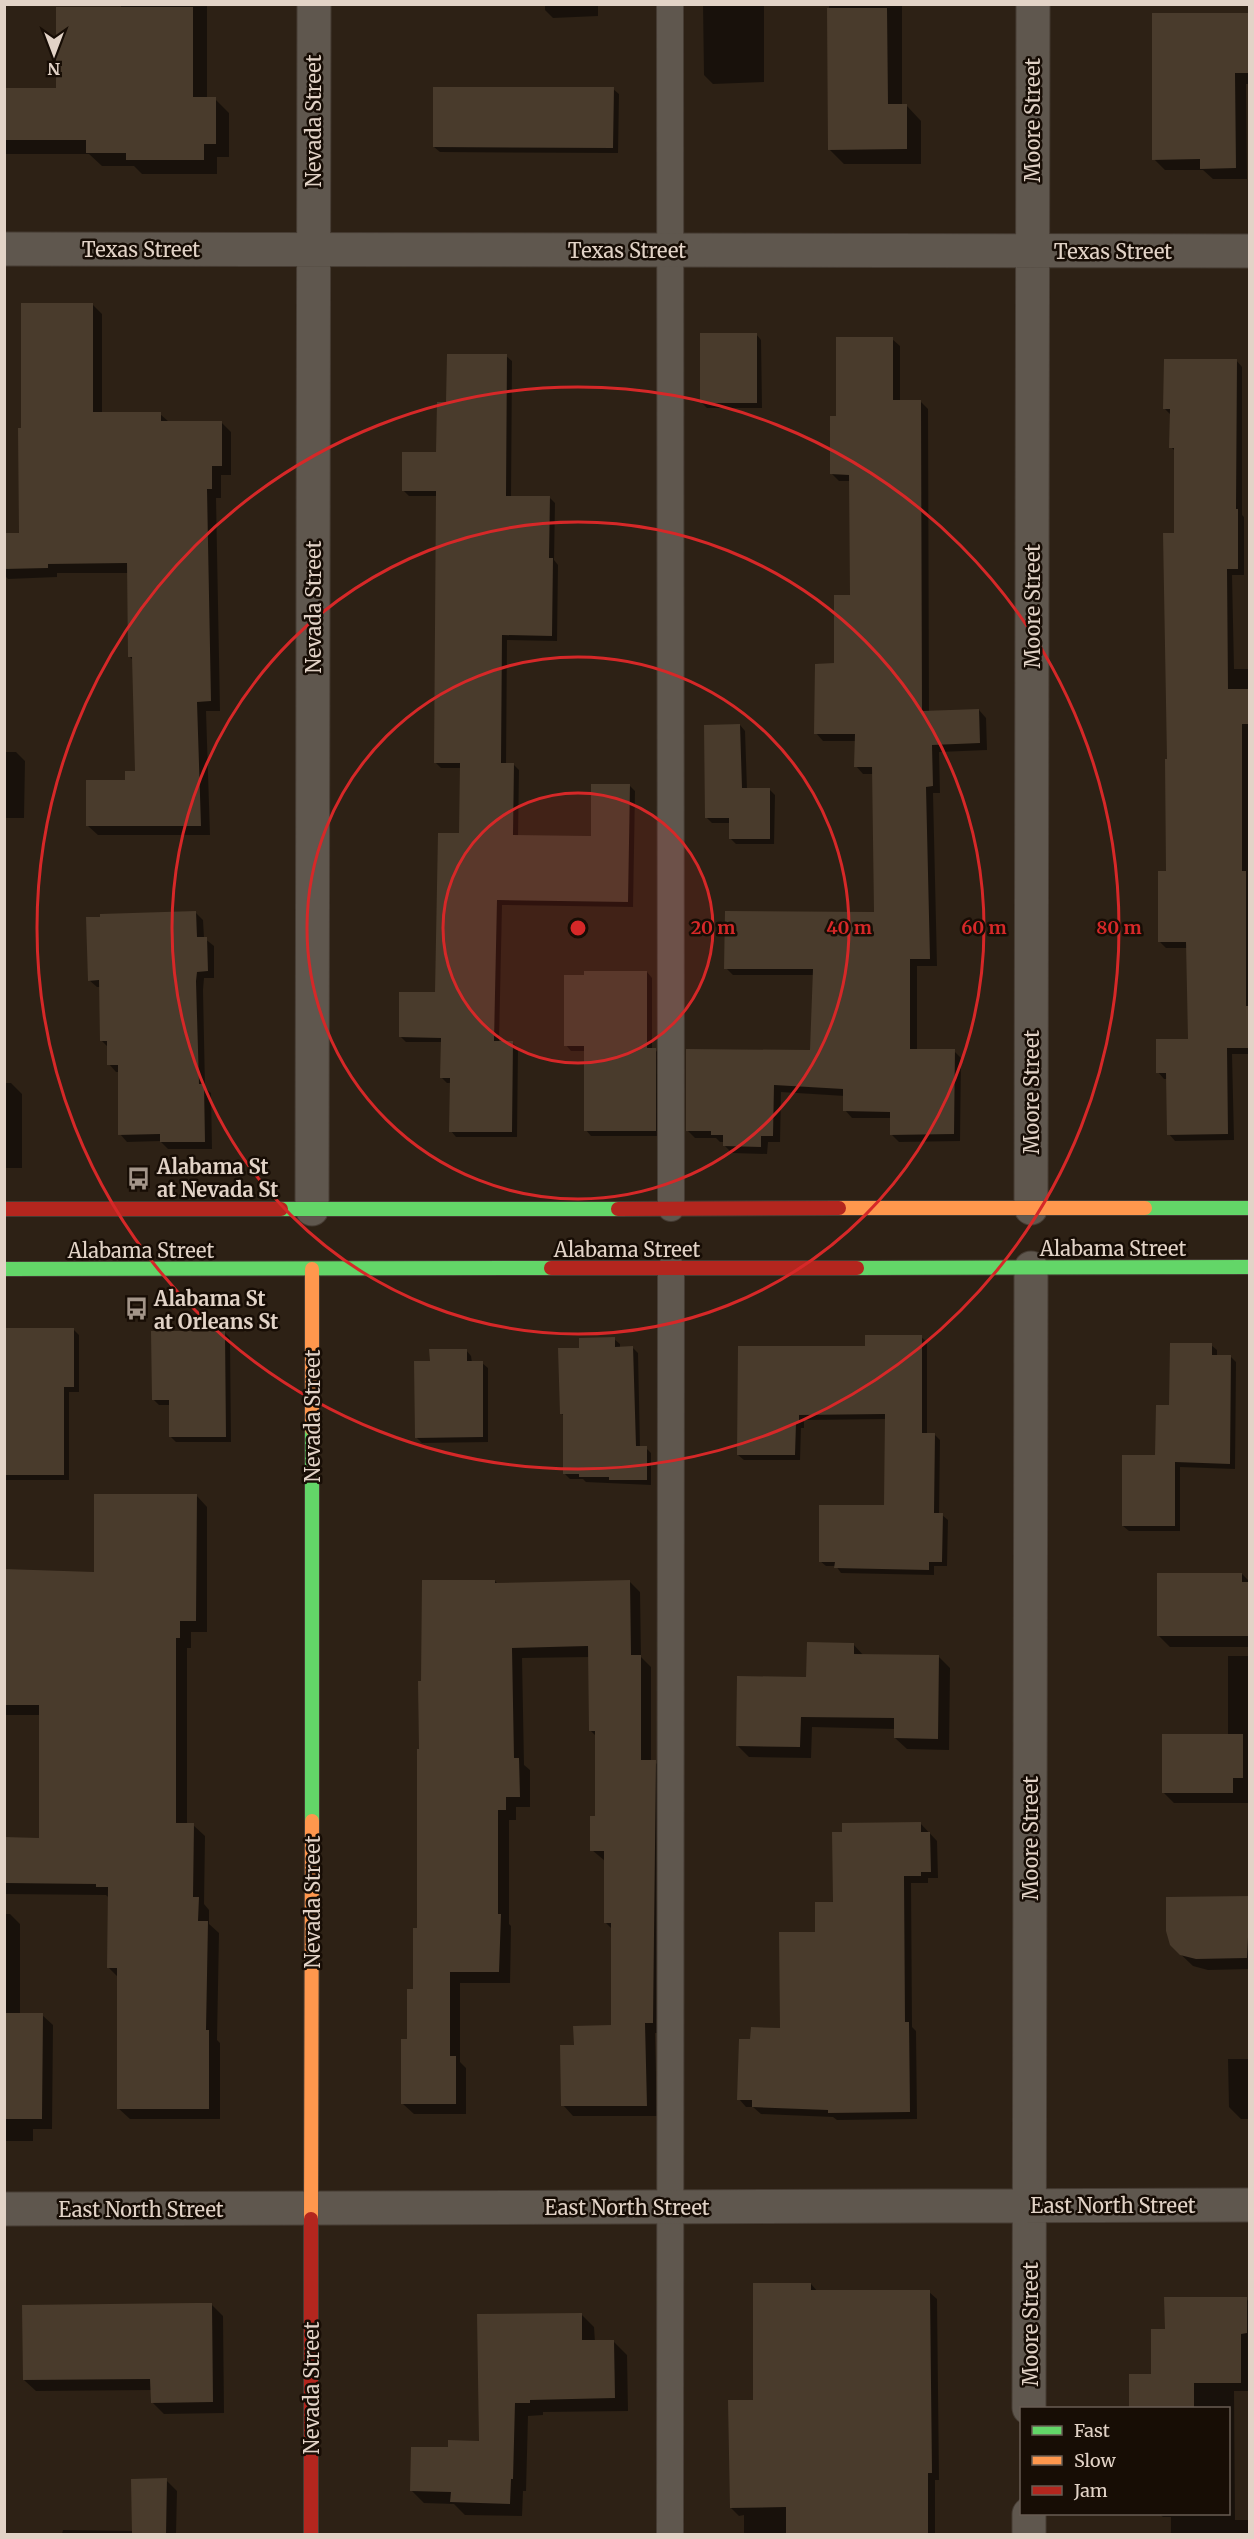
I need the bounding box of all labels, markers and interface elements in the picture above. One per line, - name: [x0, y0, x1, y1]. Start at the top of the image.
- north arrow: [24, 24, 84, 84]
- street label: Nevada Street: [301, 54, 326, 187]
- street label: Moore Street: [1020, 58, 1045, 182]
- text: N: [47, 59, 60, 79]
- street label: Texas Street: [82, 237, 200, 262]
- street label: Texas Street: [568, 238, 686, 263]
- street label: Texas Street: [1054, 239, 1172, 264]
- street label: Nevada Street: [301, 540, 326, 673]
- street label: Moore Street: [1020, 544, 1045, 668]
- text: 20 m: [691, 916, 735, 939]
- text: 40 m: [826, 916, 872, 939]
- text: 60 m: [961, 916, 1007, 939]
- text: 80 m: [1096, 916, 1142, 939]
- centre of rings: [568, 918, 588, 938]
- street label: Moore Street: [1019, 1030, 1044, 1154]
- place label: Alabama St at Nevada St: [156, 1154, 278, 1202]
- bus stop icon: Alabama St at Nevada St: [126, 1165, 152, 1191]
- street label: Alabama Street: [1039, 1236, 1187, 1261]
- street label: Alabama Street: [553, 1237, 701, 1262]
- street label: Alabama Street: [67, 1238, 215, 1263]
- place label: Alabama St at Orleans St: [153, 1286, 278, 1334]
- bus stop icon: Alabama St at Orleans St: [123, 1296, 149, 1322]
- street label: Nevada Street: [300, 1349, 325, 1482]
- street label: Moore Street: [1018, 1776, 1043, 1900]
- street label: Nevada Street: [300, 1835, 325, 1968]
- street label: East North Street: [1030, 2193, 1196, 2218]
- street label: East North Street: [544, 2195, 710, 2220]
- street label: East North Street: [58, 2197, 224, 2222]
- street label: Moore Street: [1018, 2262, 1043, 2386]
- street label: Nevada Street: [299, 2321, 324, 2454]
- legend: [1020, 2407, 1230, 2515]
- text: Fast: [1074, 2419, 1110, 2442]
- text: Slow: [1074, 2449, 1117, 2472]
- text: Jam: [1073, 2479, 1108, 2502]

